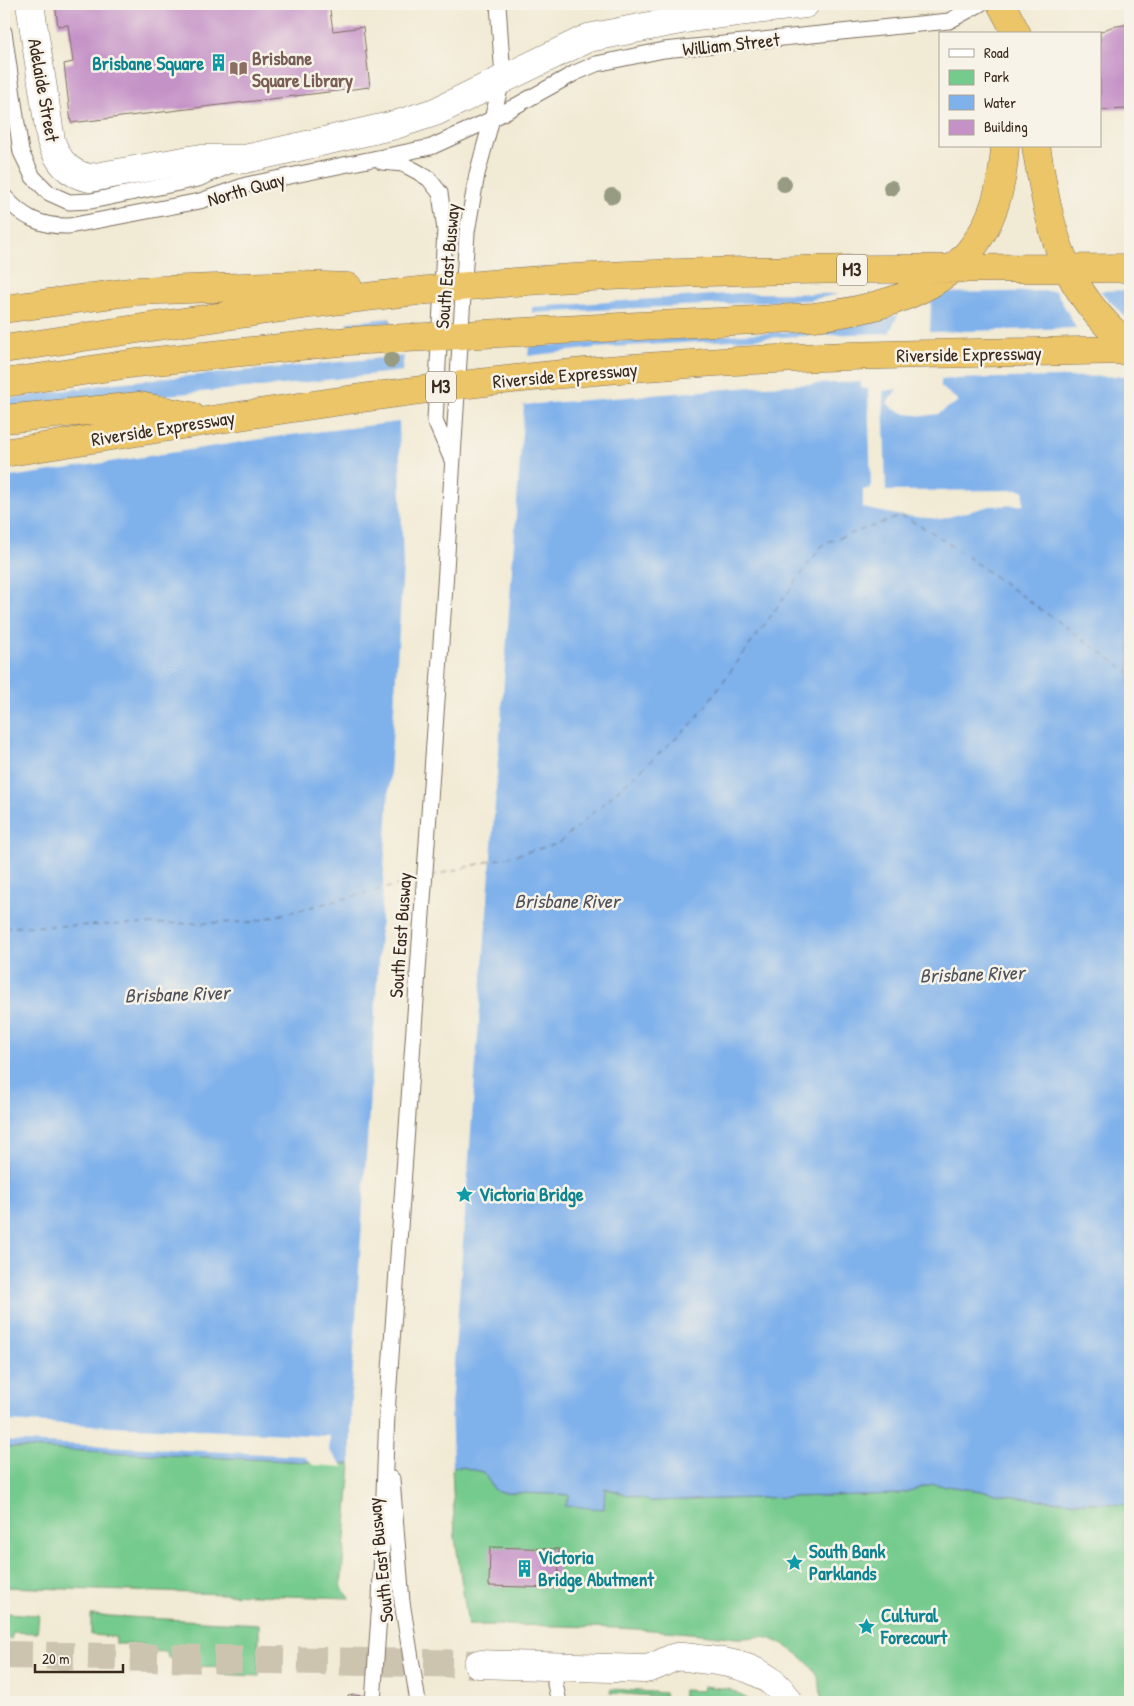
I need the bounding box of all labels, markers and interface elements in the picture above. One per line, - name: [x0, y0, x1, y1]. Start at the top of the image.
- street label: William Street: [681, 26, 781, 62]
- legend: [939, 32, 1102, 148]
- street label: Adelaide Street: [22, 36, 66, 144]
- text: Road: [984, 42, 1009, 63]
- place label: Brisbane Square Library: [252, 45, 353, 94]
- place label: Brisbane Square: [92, 50, 204, 77]
- building icon: Brisbane Square: [208, 53, 228, 73]
- library icon: Brisbane Square Library: [228, 59, 248, 79]
- text: Park: [984, 66, 1009, 87]
- text: Water: [984, 92, 1016, 113]
- text: Building: [984, 116, 1028, 137]
- street label: North Quay: [204, 166, 288, 212]
- street label: South East Busway: [429, 202, 465, 330]
- road number: M3: [837, 254, 867, 286]
- street label: Riverside Expressway: [896, 340, 1042, 368]
- street label: Riverside Expressway: [492, 356, 638, 394]
- road number: M3: [426, 372, 456, 402]
- street label: Riverside Expressway: [89, 404, 237, 452]
- street label: South East Busway: [383, 871, 417, 999]
- water label: Brisbane River: [515, 887, 622, 914]
- water label: Brisbane River: [919, 958, 1027, 989]
- water label: Brisbane River: [124, 978, 232, 1009]
- place label: Victoria Bridge: [479, 1181, 584, 1208]
- place icon: Victoria Bridge: [455, 1184, 475, 1204]
- street label: South East Busway: [360, 1496, 400, 1624]
- place label: South Bank Parklands: [809, 1538, 886, 1586]
- place label: Victoria Bridge Abutment: [538, 1544, 655, 1593]
- place icon: South Bank Parklands: [785, 1552, 805, 1572]
- building icon: Victoria Bridge Abutment: [514, 1558, 534, 1578]
- place label: Cultural Forecourt: [880, 1602, 949, 1650]
- place icon: Cultural Forecourt: [857, 1616, 877, 1636]
- scale bar: [35, 1641, 122, 1673]
- text: 20 m: [42, 1648, 69, 1669]

